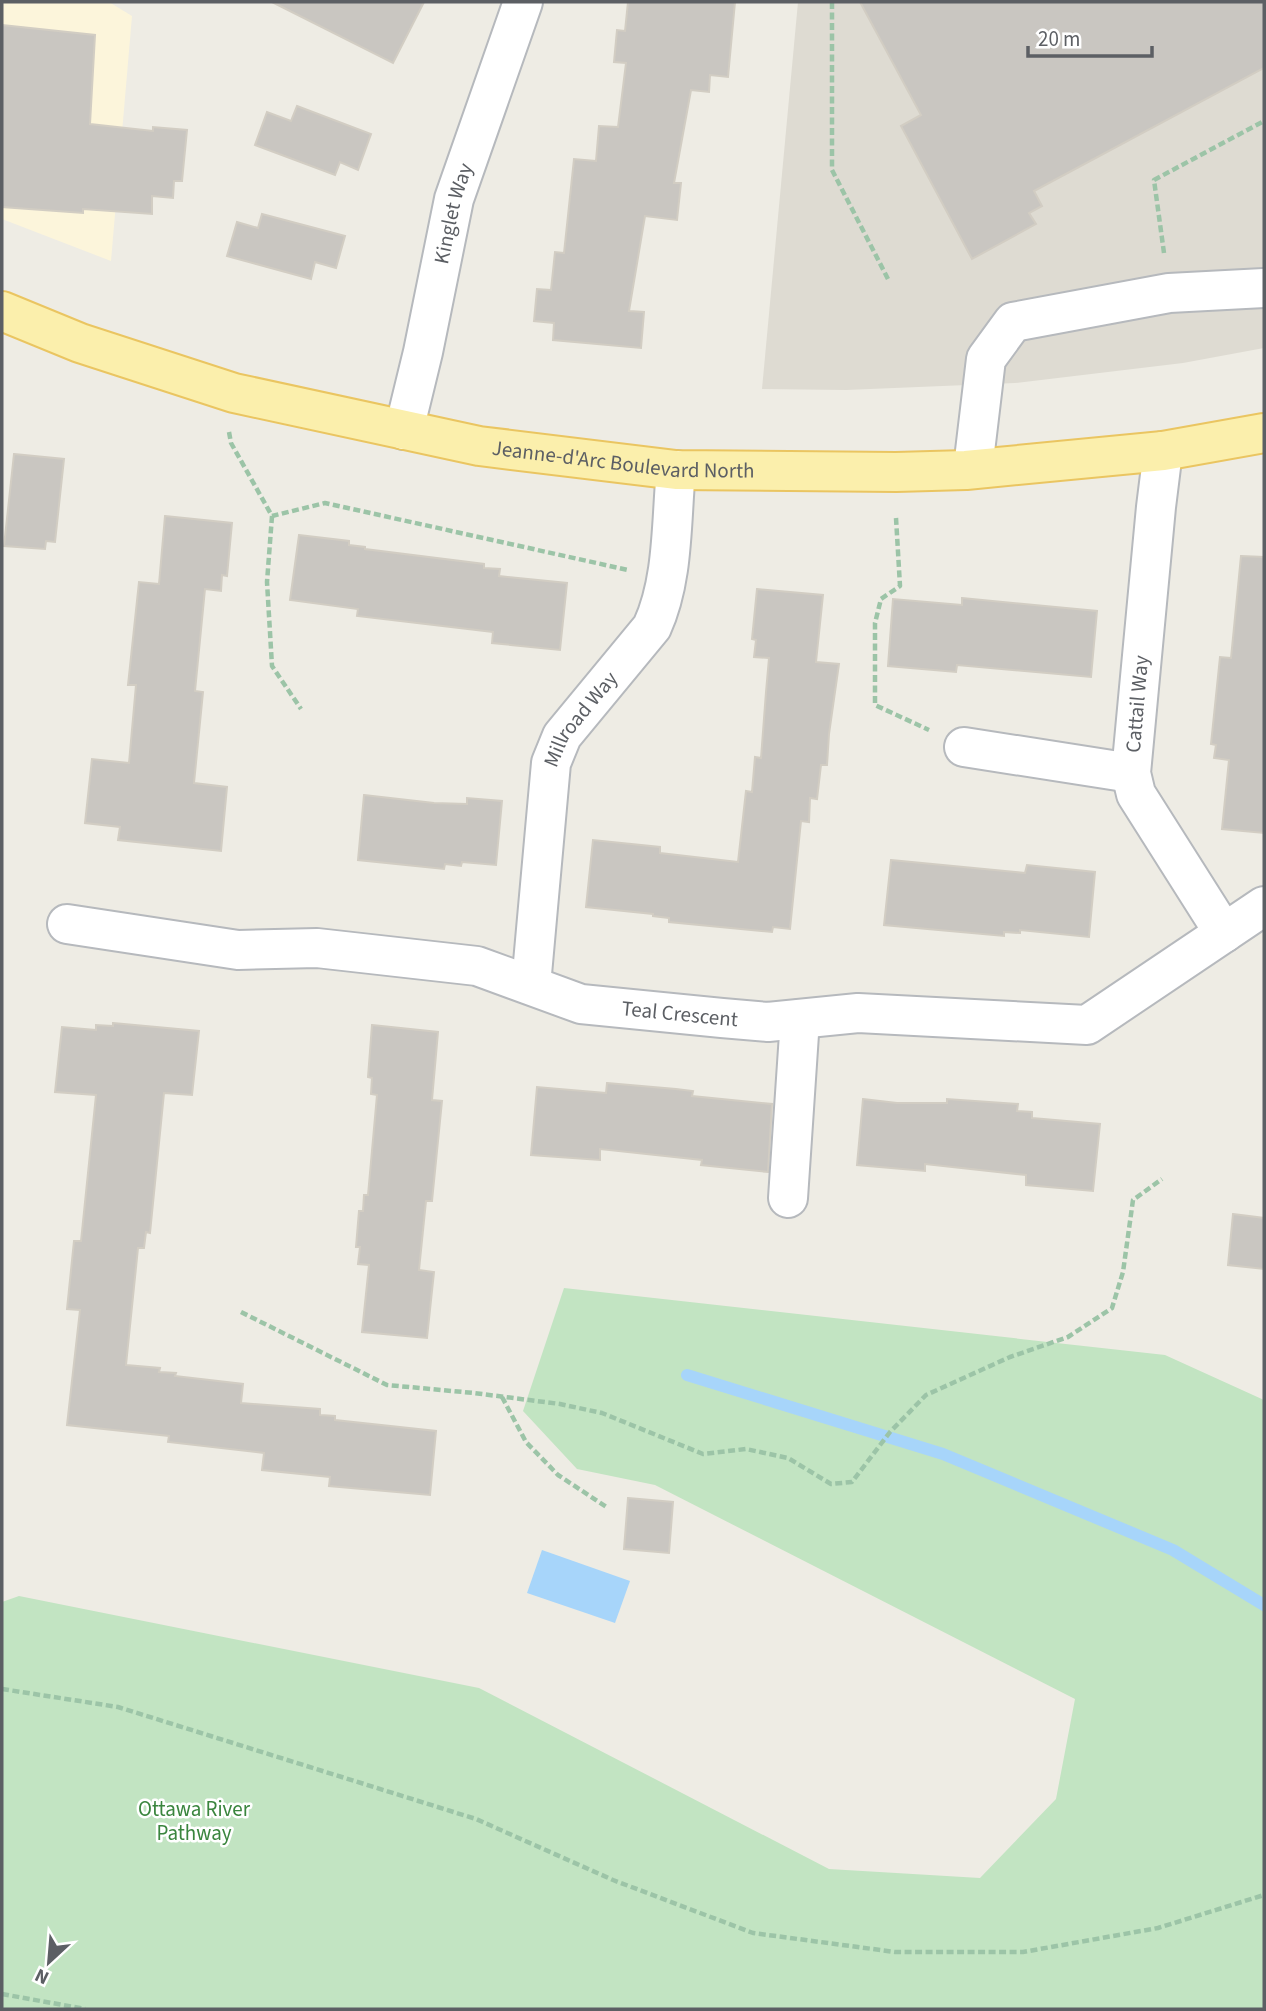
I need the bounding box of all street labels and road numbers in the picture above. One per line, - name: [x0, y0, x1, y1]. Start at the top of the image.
- street label: Kinglet Way: [426, 159, 480, 267]
- street label: Jeanne-d'Arc Boulevard North: [490, 433, 755, 486]
- street label: Cattail Way: [1118, 654, 1156, 754]
- street label: Millroad Way: [536, 665, 625, 772]
- street label: Teal Crescent: [620, 993, 739, 1034]

